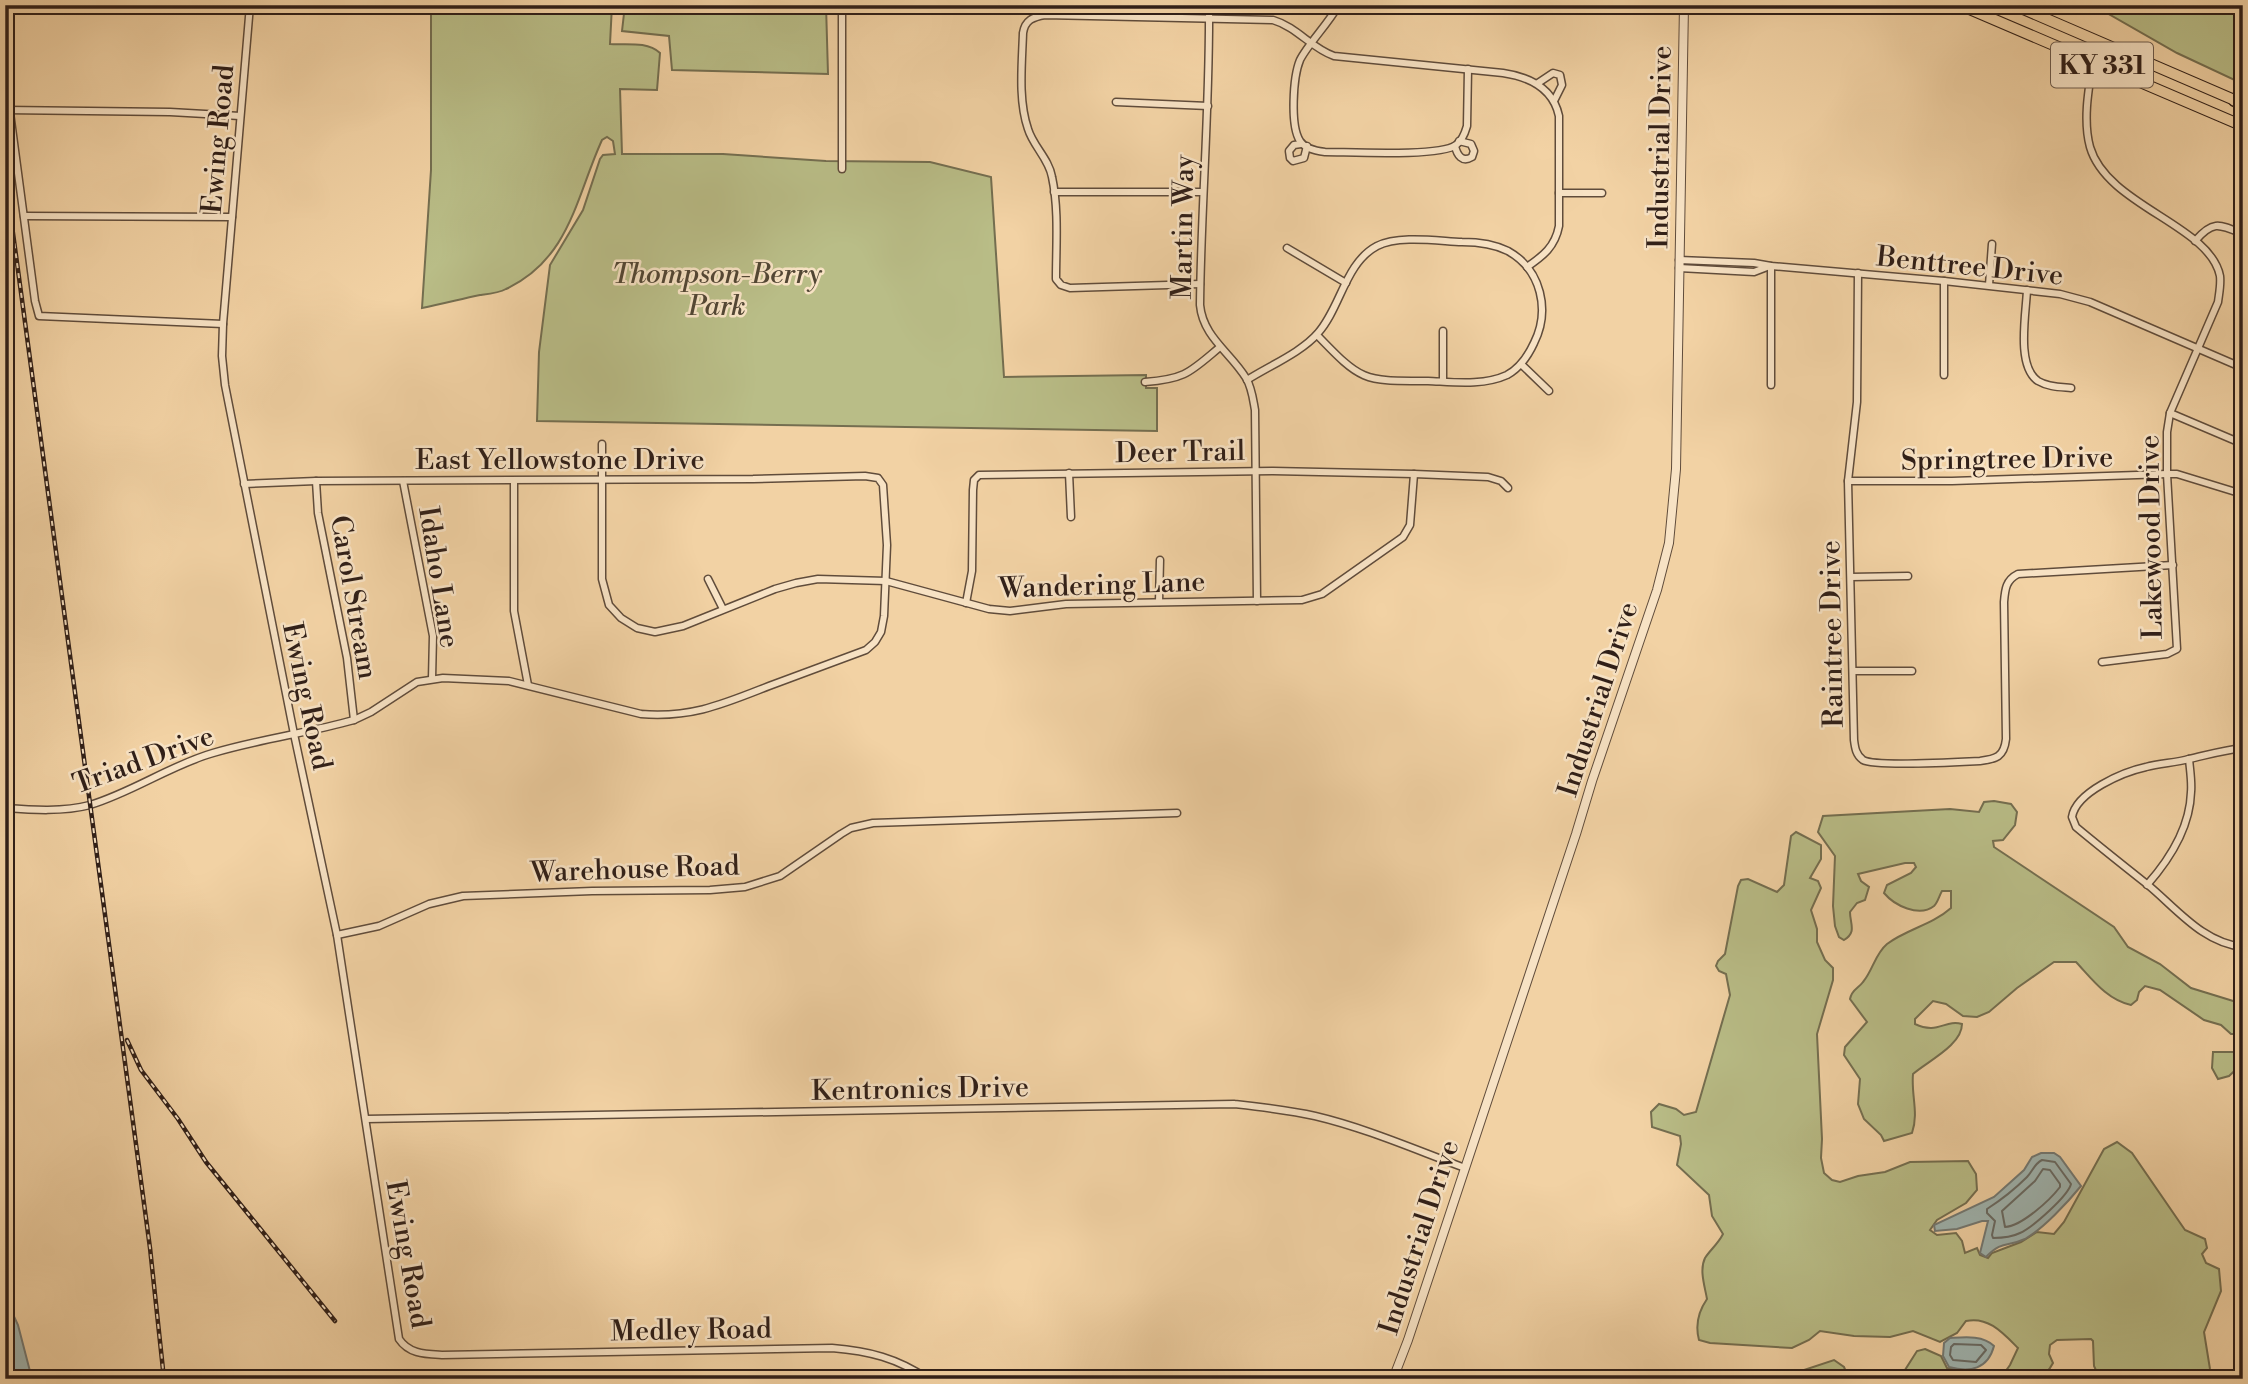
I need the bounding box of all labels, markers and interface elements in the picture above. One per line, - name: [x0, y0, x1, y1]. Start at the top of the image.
- road number: KY 331: [2051, 43, 2153, 88]
- street label: Industrial Drive: [1641, 45, 1680, 249]
- street label: Ewing Road: [195, 63, 242, 215]
- street label: Martin Way: [1165, 154, 1202, 300]
- street label: Benttree Drive: [1874, 239, 2065, 294]
- park label: Thompson-Berry Park: [612, 257, 823, 324]
- street label: Deer Trail: [1115, 434, 1245, 471]
- street label: Lakewood Drive: [2132, 434, 2171, 640]
- street label: Springtree Drive: [1901, 440, 2114, 479]
- street label: East Yellowstone Drive: [415, 443, 705, 478]
- street label: Idaho Lane: [410, 504, 467, 650]
- street label: Carol Stream: [322, 513, 385, 682]
- street label: Raintree Drive: [1813, 540, 1852, 728]
- street label: Wandering Lane: [997, 564, 1206, 607]
- street label: Industrial Drive: [1550, 598, 1646, 801]
- street label: Ewing Road: [274, 619, 339, 773]
- street label: Triad Drive: [68, 719, 219, 802]
- street label: Warehouse Road: [529, 848, 740, 891]
- street label: Kentronics Drive: [811, 1070, 1029, 1109]
- street label: Industrial Drive: [1371, 1136, 1467, 1339]
- street label: Ewing Road: [377, 1178, 438, 1331]
- street label: Medley Road: [610, 1312, 772, 1349]

